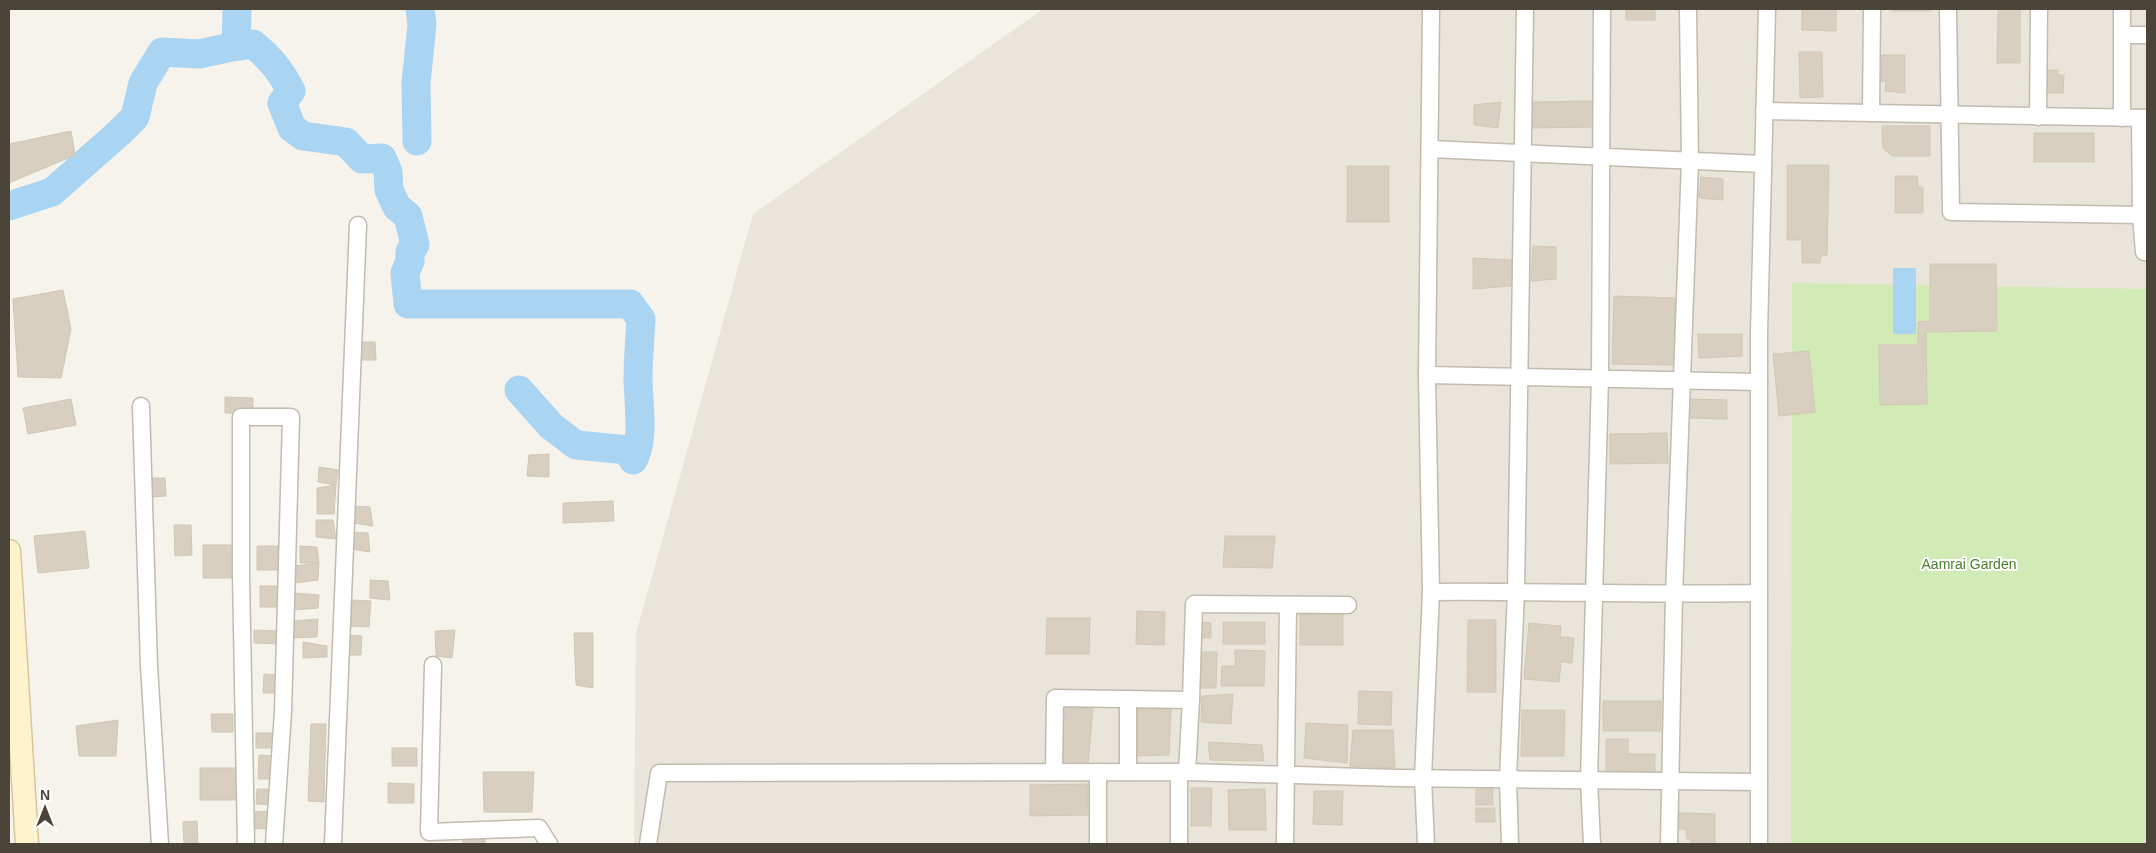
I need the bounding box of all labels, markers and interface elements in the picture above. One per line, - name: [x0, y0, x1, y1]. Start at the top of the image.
- park label: Aamrai Garden: [1922, 556, 2016, 572]
- north arrow: [20, 783, 70, 833]
- text: N: [40, 787, 50, 803]

